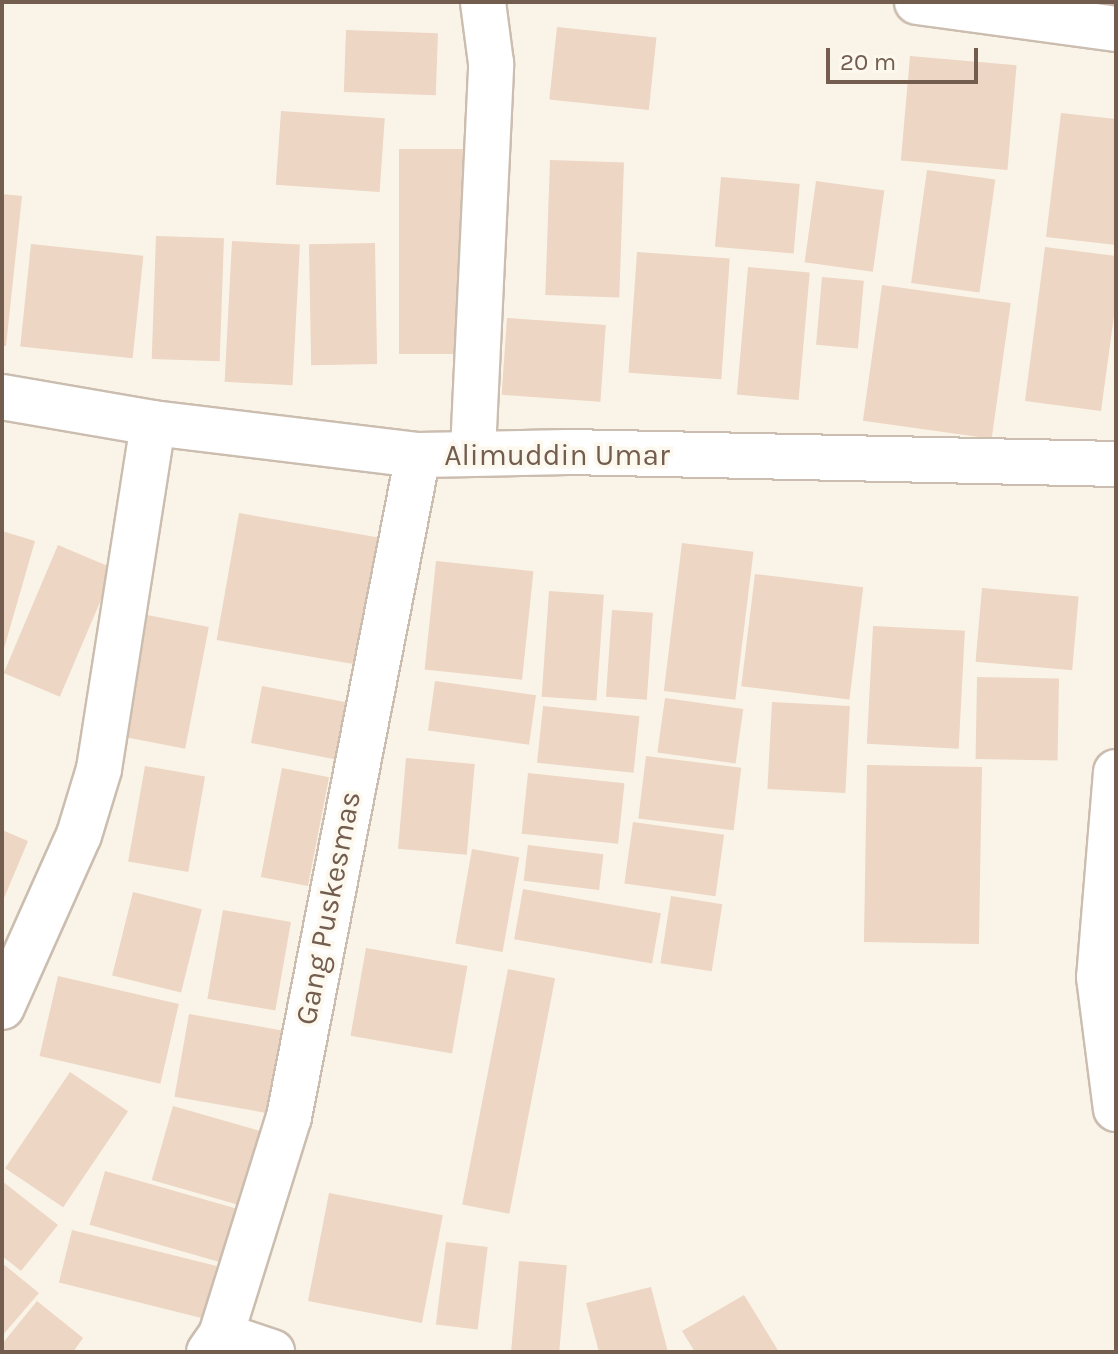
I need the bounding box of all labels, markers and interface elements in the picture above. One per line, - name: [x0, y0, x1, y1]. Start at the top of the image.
- scale bar: [830, 32, 982, 82]
- text: 20 m: [840, 48, 896, 76]
- street label: Alimuddin Umar: [444, 437, 670, 473]
- street label: Gang Puskesmas: [288, 788, 368, 1028]

